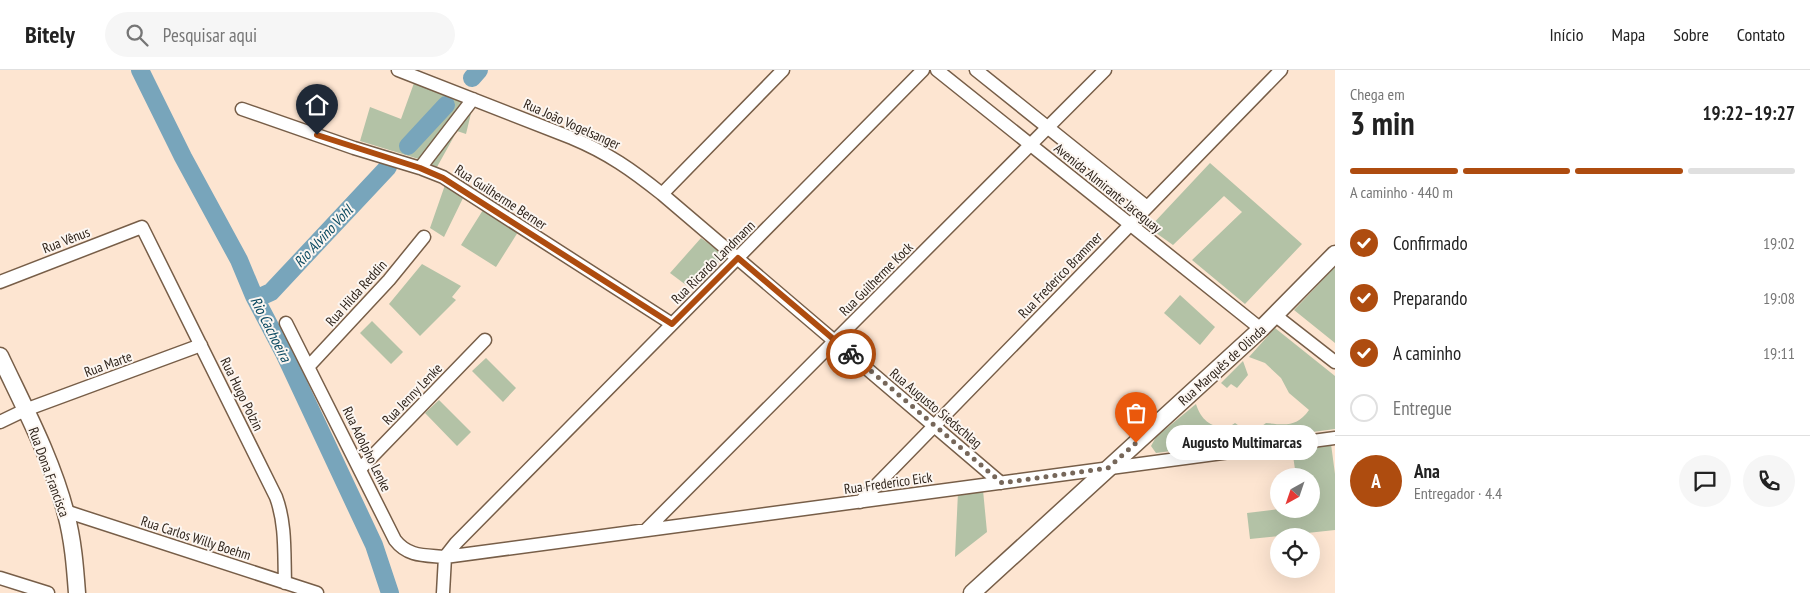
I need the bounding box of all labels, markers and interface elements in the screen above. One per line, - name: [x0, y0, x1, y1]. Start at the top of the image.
- search box: [105, 12, 455, 57]
- text: Bitely: [25, 19, 75, 50]
- icon: search: [123, 21, 151, 49]
- text: Pesquisar aqui: [163, 23, 257, 47]
- text: Início: [1549, 23, 1583, 46]
- text: Mapa: [1611, 23, 1645, 46]
- text: Sobre: [1673, 23, 1709, 46]
- text: Contato: [1737, 23, 1785, 46]
- pin: [296, 84, 338, 135]
- text: Chega em: [1350, 84, 1405, 104]
- icon: home: [303, 91, 331, 119]
- street label: Rua João Vogelsanger: [521, 95, 623, 153]
- text: 19:22–19:27: [1702, 101, 1795, 125]
- text: 3 min: [1350, 102, 1415, 144]
- street label: Avenida Almirante Jaceguay: [1051, 139, 1166, 237]
- street label: Rua Guilherme Berner: [452, 161, 551, 234]
- text: A caminho · 440 m: [1350, 182, 1453, 202]
- water label: Rio Alvino Vohl: [289, 200, 358, 271]
- street label: Rua Ricardo Landmann: [667, 216, 759, 308]
- street label: Rua Vênus: [40, 223, 93, 257]
- street label: Rua Frederico Brammer: [1014, 228, 1106, 322]
- icon: check: [1350, 229, 1378, 257]
- text: Confirmado: [1393, 231, 1468, 255]
- text: 19:02: [1763, 233, 1795, 253]
- street label: Rua Guilherme Kock: [835, 238, 917, 320]
- street label: Rua Hilda Reddin: [322, 256, 390, 330]
- icon: check: [1350, 284, 1378, 312]
- text: Preparando: [1393, 286, 1468, 310]
- text: 19:08: [1763, 288, 1795, 308]
- water label: Rio Cachoeira: [246, 293, 296, 366]
- street label: Rua Marquês de Olinda: [1174, 321, 1270, 409]
- courier: [826, 329, 876, 379]
- icon: check: [1350, 339, 1378, 367]
- icon: bike: [837, 340, 865, 368]
- text: A caminho: [1393, 341, 1461, 365]
- text: 19:11: [1763, 343, 1795, 363]
- street label: Rua Marte: [82, 347, 135, 381]
- street label: Rua Hugo Polzin: [216, 354, 268, 434]
- street label: Rua Jenny Lenke: [378, 359, 446, 429]
- street label: Rua Augusto Siedschlag: [886, 364, 986, 452]
- pin: [1115, 392, 1157, 443]
- text: Entregue: [1393, 396, 1452, 420]
- icon: bag: [1122, 399, 1150, 427]
- street label: Rua Adolpho Lenke: [339, 404, 395, 495]
- street label: Rua Dona Francisca: [24, 425, 74, 519]
- callout: Augusto Multimarcas: [1166, 426, 1318, 460]
- text: Augusto Multimarcas: [1182, 432, 1302, 452]
- button: chat: [1679, 455, 1731, 507]
- button: phone: [1743, 455, 1795, 507]
- text: Ana: [1414, 459, 1440, 483]
- street label: Rua Frederico Eick: [843, 468, 934, 498]
- north arrow: [1270, 468, 1320, 518]
- map controls: [1270, 468, 1320, 578]
- text: A: [1371, 469, 1381, 493]
- text: Entregador · 4.4: [1414, 483, 1502, 503]
- street label: Rua Carlos Willy Boehm: [139, 512, 253, 564]
- button: locate: [1270, 528, 1320, 578]

